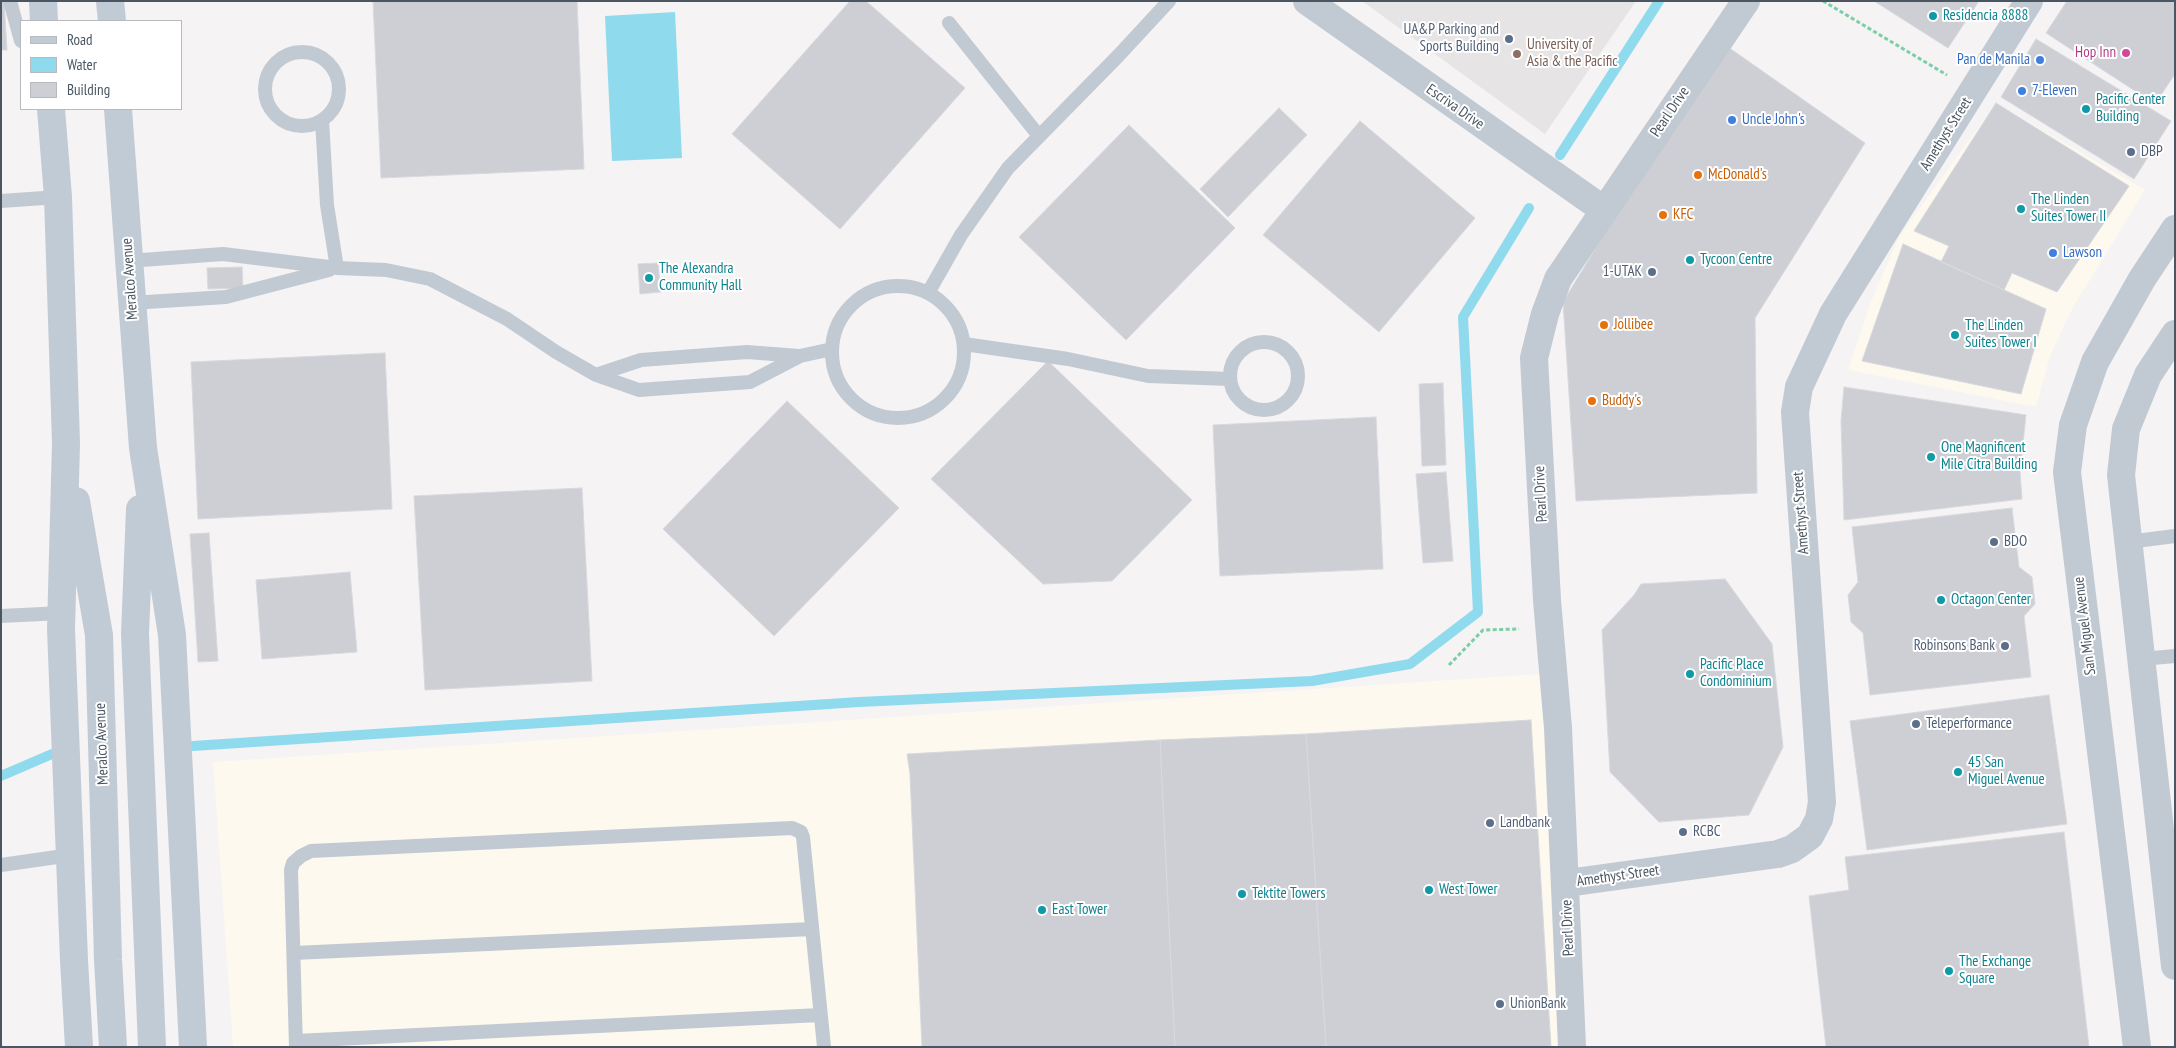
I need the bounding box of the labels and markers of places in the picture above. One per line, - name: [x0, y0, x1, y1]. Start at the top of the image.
- place label: Residencia 8888: [1943, 7, 2028, 25]
- marker: Residencia 8888: [1927, 10, 1939, 22]
- place label: UA&P Parking and Sports Building: [1403, 21, 1499, 56]
- marker: UA&P Parking and Sports Building: [1503, 33, 1515, 45]
- place label: University of Asia & the Pacific: [1527, 36, 1618, 71]
- place label: Hop Inn: [2075, 44, 2116, 62]
- marker: Hop Inn: [2120, 47, 2132, 59]
- marker: University of Asia & the Pacific: [1511, 48, 1523, 60]
- place label: Pan de Manila: [1957, 51, 2030, 69]
- marker: Pan de Manila: [2034, 54, 2046, 66]
- place label: 7-Eleven: [2032, 82, 2077, 100]
- marker: 7-Eleven: [2016, 85, 2028, 97]
- place label: Pacific Center Building: [2096, 91, 2166, 126]
- marker: Pacific Center Building: [2080, 103, 2092, 115]
- place label: Uncle John's: [1742, 111, 1805, 129]
- marker: Uncle John's: [1726, 114, 1738, 126]
- place label: DBP: [2141, 143, 2163, 161]
- marker: DBP: [2125, 146, 2137, 158]
- place label: McDonald's: [1708, 166, 1767, 184]
- marker: McDonald's: [1692, 169, 1704, 181]
- place label: The Linden Suites Tower II: [2031, 191, 2106, 226]
- marker: The Linden Suites Tower II: [2015, 203, 2027, 215]
- place label: KFC: [1673, 206, 1693, 224]
- marker: KFC: [1657, 209, 1669, 221]
- place label: Lawson: [2063, 244, 2102, 262]
- marker: Lawson: [2047, 247, 2059, 259]
- place label: Tycoon Centre: [1700, 251, 1772, 269]
- marker: Tycoon Centre: [1684, 254, 1696, 266]
- place label: The Alexandra Community Hall: [659, 260, 742, 295]
- place label: 1-UTAK: [1603, 263, 1642, 281]
- marker: 1-UTAK: [1646, 266, 1658, 278]
- marker: The Alexandra Community Hall: [643, 272, 655, 284]
- place label: Jollibee: [1614, 316, 1653, 334]
- place label: The Linden Suites Tower I: [1965, 317, 2037, 352]
- marker: Jollibee: [1598, 319, 1610, 331]
- marker: The Linden Suites Tower I: [1949, 329, 1961, 341]
- place label: Buddy's: [1602, 392, 1641, 410]
- marker: Buddy's: [1586, 395, 1598, 407]
- place label: One Magnificent Mile Citra Building: [1941, 439, 2037, 474]
- marker: One Magnificent Mile Citra Building: [1925, 451, 1937, 463]
- place label: BDO: [2004, 533, 2027, 551]
- marker: BDO: [1988, 536, 2000, 548]
- place label: Octagon Center: [1951, 591, 2031, 609]
- marker: Octagon Center: [1935, 594, 1947, 606]
- place label: Robinsons Bank: [1914, 637, 1995, 655]
- marker: Robinsons Bank: [1999, 640, 2011, 652]
- place label: Pacific Place Condominium: [1700, 656, 1772, 691]
- marker: Pacific Place Condominium: [1684, 668, 1696, 680]
- place label: Teleperformance: [1926, 715, 2012, 733]
- marker: Teleperformance: [1910, 718, 1922, 730]
- place label: 45 San Miguel Avenue: [1968, 754, 2045, 789]
- marker: 45 San Miguel Avenue: [1952, 766, 1964, 778]
- place label: Landbank: [1500, 814, 1550, 832]
- marker: Landbank: [1484, 817, 1496, 829]
- place label: RCBC: [1693, 823, 1721, 841]
- marker: RCBC: [1677, 826, 1689, 838]
- place label: West Tower: [1439, 881, 1498, 899]
- marker: West Tower: [1423, 884, 1435, 896]
- place label: Tektite Towers: [1252, 885, 1326, 903]
- marker: Tektite Towers: [1236, 888, 1248, 900]
- place label: East Tower: [1052, 901, 1107, 919]
- marker: East Tower: [1036, 904, 1048, 916]
- place label: The Exchange Square: [1959, 953, 2031, 988]
- marker: The Exchange Square: [1943, 965, 1955, 977]
- place label: UnionBank: [1510, 995, 1566, 1013]
- marker: UnionBank: [1494, 998, 1506, 1010]

